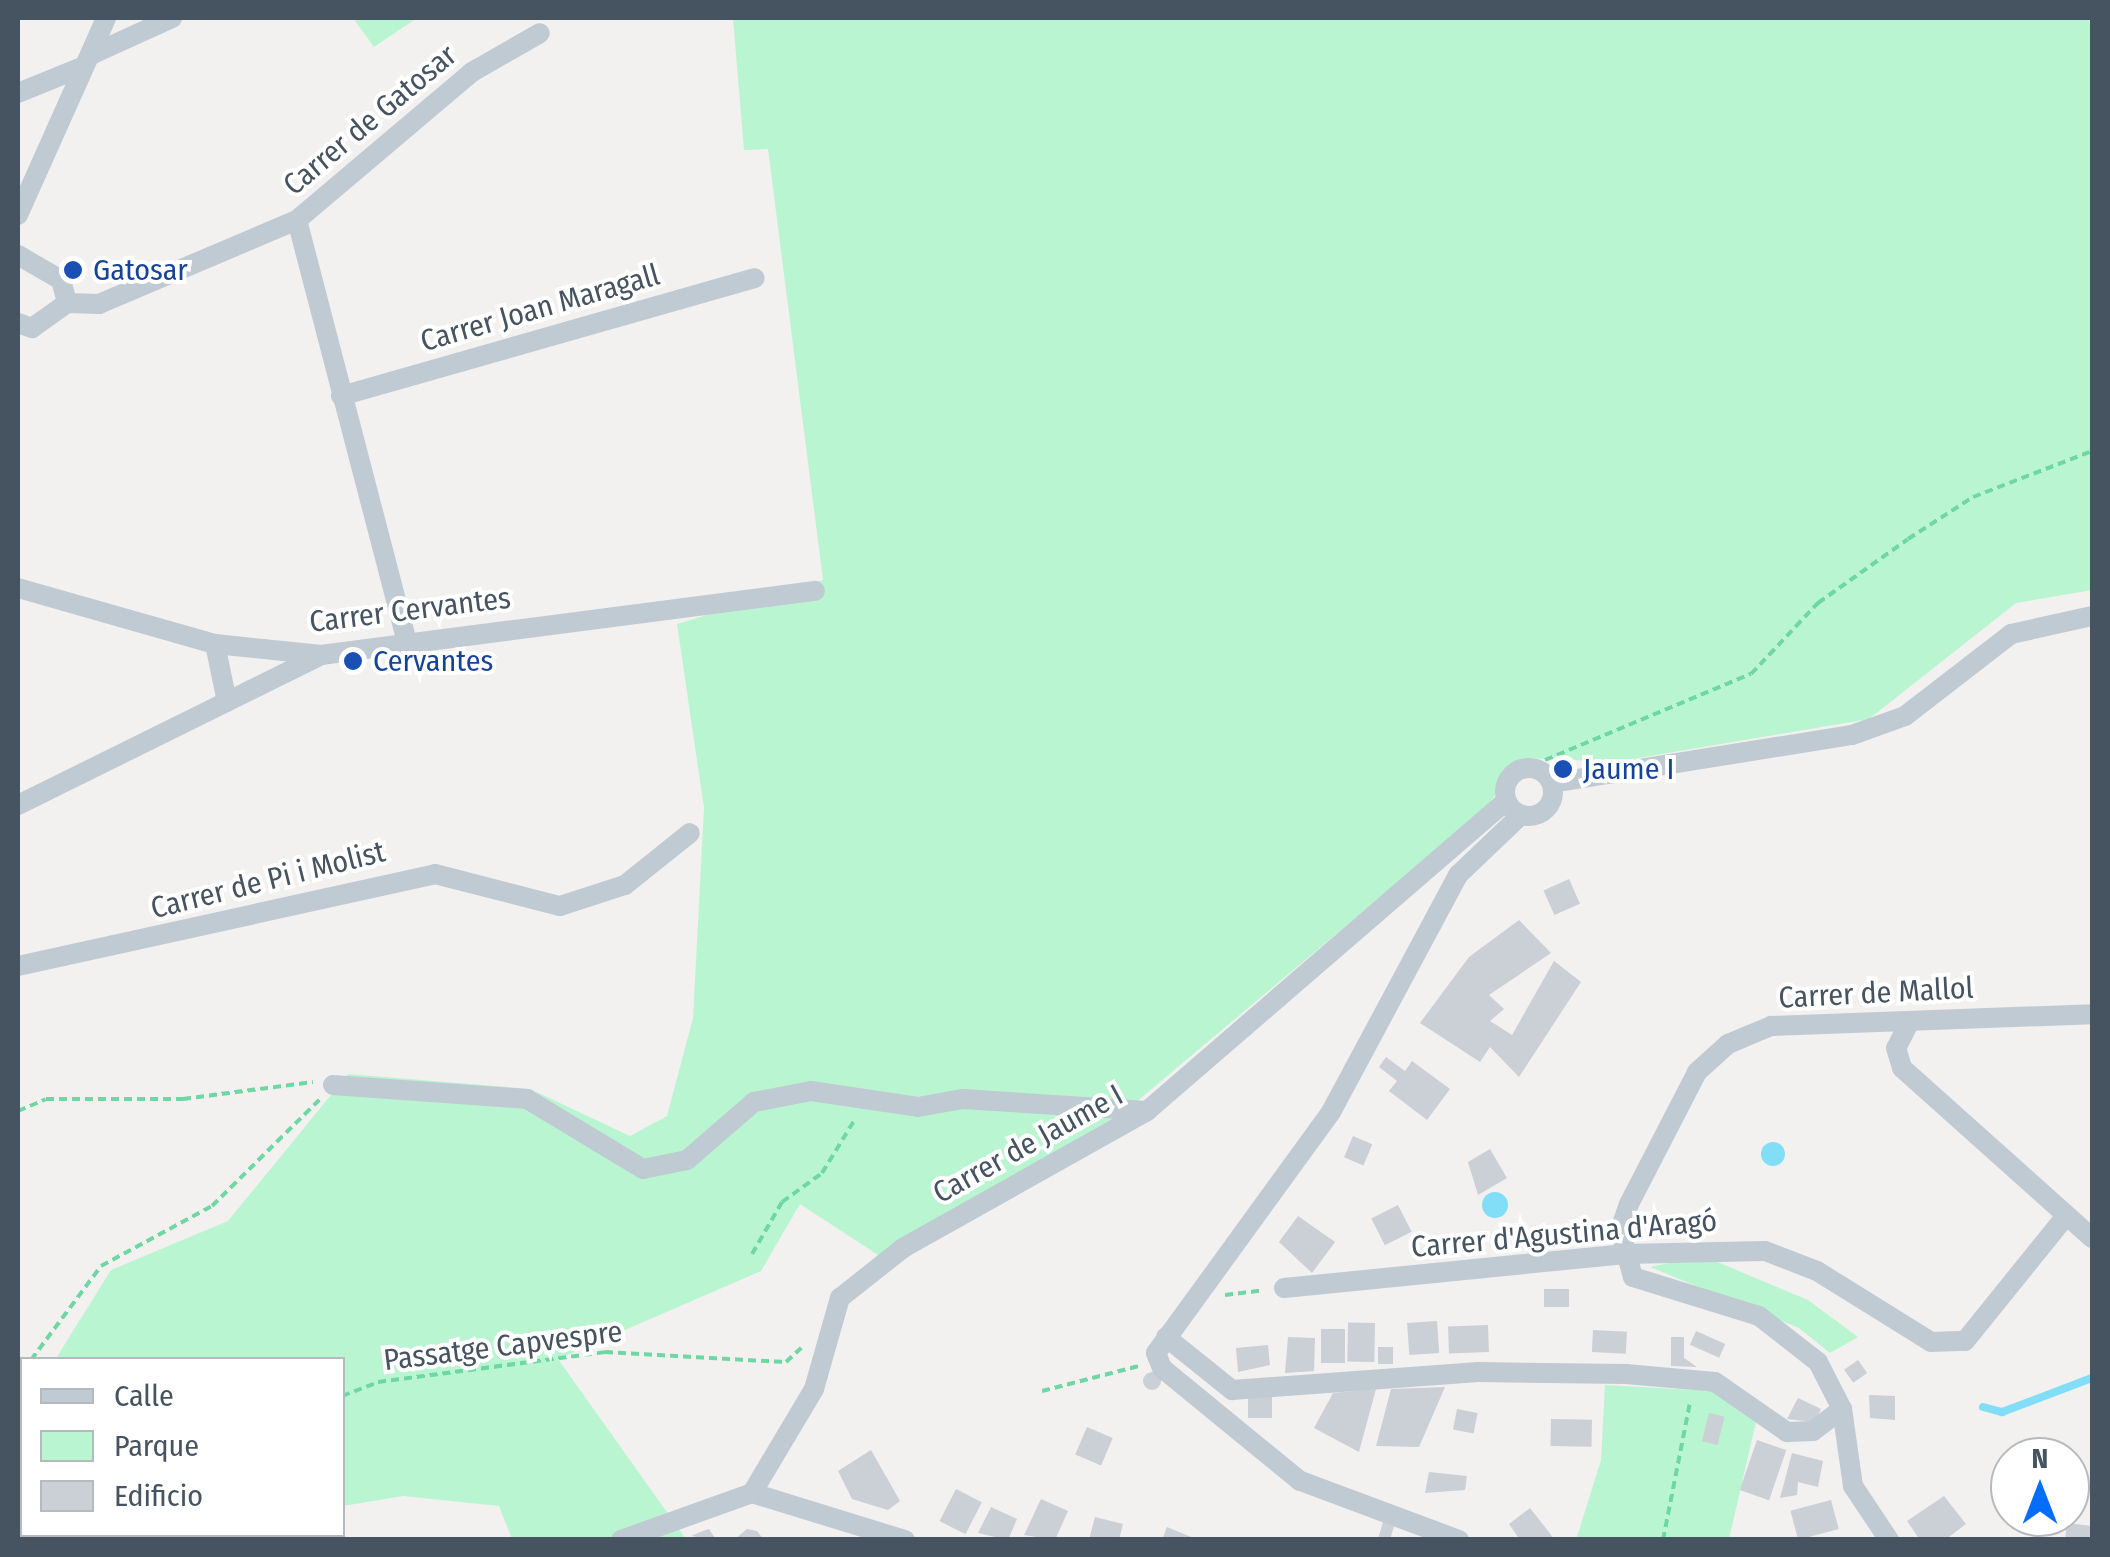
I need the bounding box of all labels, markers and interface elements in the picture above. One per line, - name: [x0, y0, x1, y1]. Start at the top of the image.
- street label: Carrer de Gatosar: [276, 37, 464, 203]
- place label: Gatosar: [93, 252, 188, 288]
- street label: Carrer Joan Maragall: [416, 257, 664, 359]
- marker: Gatosar: [62, 259, 84, 281]
- street label: Carrer Cervantes: [307, 580, 513, 640]
- place label: Cervantes: [373, 643, 493, 679]
- marker: Cervantes: [342, 650, 364, 672]
- place label: Jaume I: [1583, 751, 1674, 787]
- marker: Jaume I: [1552, 758, 1574, 780]
- street label: Carrer de Pi i Molist: [147, 833, 389, 927]
- street label: Carrer de Mallol: [1778, 970, 1974, 1016]
- street label: Carrer de Jaume I: [927, 1077, 1129, 1211]
- street label: Carrer d'Agustina d'Aragó: [1410, 1203, 1718, 1265]
- street label: Passatge Capvespre: [382, 1314, 624, 1378]
- legend: [20, 1357, 345, 1537]
- text: Calle: [114, 1378, 174, 1414]
- text: Parque: [114, 1428, 199, 1464]
- north arrow: [1990, 1437, 2090, 1537]
- text: N: [2032, 1442, 2048, 1475]
- text: Edificio: [114, 1478, 203, 1514]

